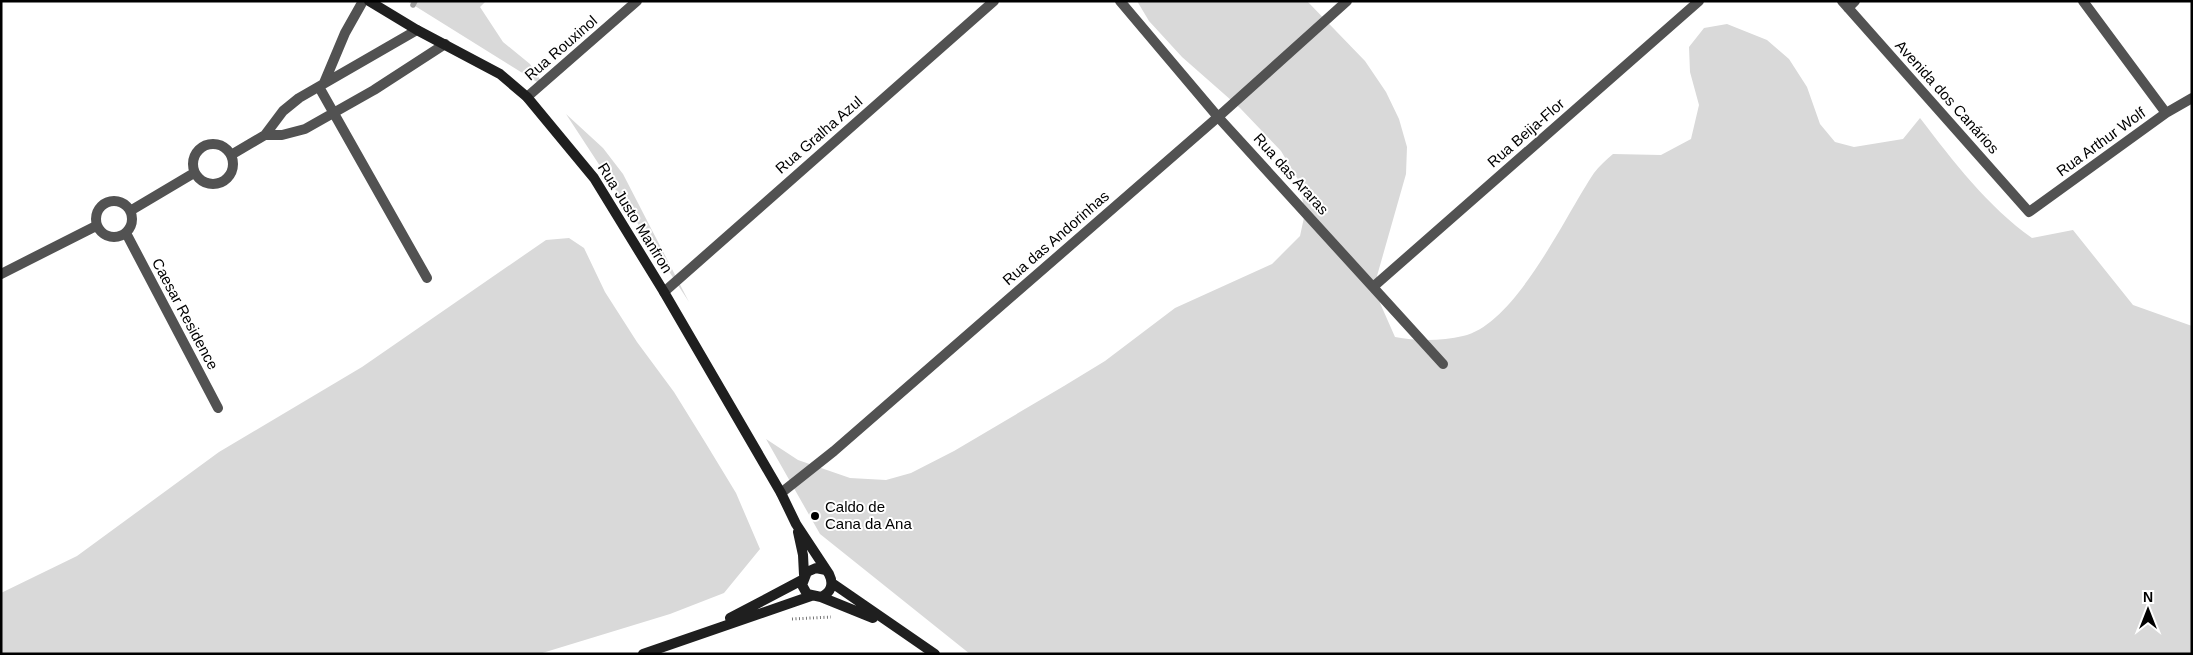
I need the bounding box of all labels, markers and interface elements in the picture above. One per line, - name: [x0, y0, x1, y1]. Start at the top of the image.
- street label: Rua Rouxinol: [521, 12, 600, 84]
- street label: Avenida dos Canários: [1892, 37, 2003, 157]
- street label: Rua Gralha Azul: [772, 92, 865, 177]
- street label: Rua Beija-Flor: [1484, 95, 1567, 170]
- street label: Rua Arthur Wolf: [2053, 103, 2149, 180]
- street label: Rua das Araras: [1250, 130, 1332, 218]
- street label: Rua Justo Manfron: [595, 159, 676, 276]
- street label: Rua das Andorinhas: [999, 187, 1112, 288]
- street label: Caesar Residence: [149, 255, 222, 372]
- place label: Caldo de Cana da Ana: [825, 498, 912, 532]
- marker: Caldo de Cana da Ana: [809, 510, 821, 522]
- north arrow: [2123, 585, 2173, 635]
- text: N: [2143, 589, 2153, 605]

